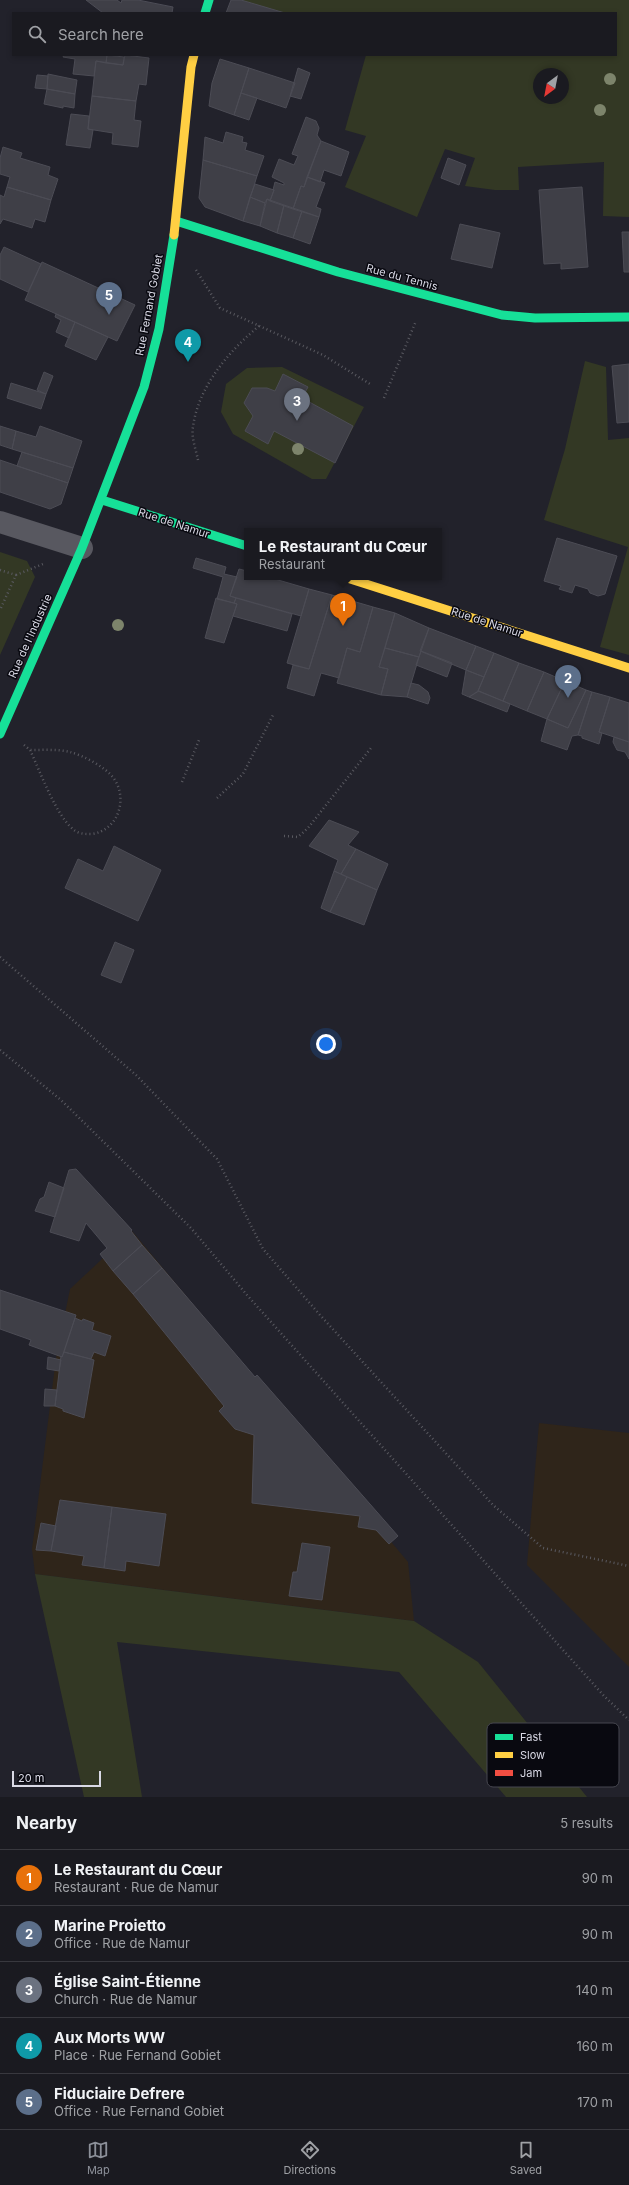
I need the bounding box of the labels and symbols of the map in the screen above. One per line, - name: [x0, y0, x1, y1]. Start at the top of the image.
- north arrow: [533, 68, 569, 104]
- street label: Rue Fernand Gobiet: [132, 253, 166, 357]
- street label: Rue du Tennis: [365, 261, 440, 293]
- pin: 5: [96, 282, 122, 315]
- pin: 4: [175, 329, 201, 362]
- pin: 3: [284, 388, 310, 421]
- street label: Rue de Namur: [137, 505, 211, 541]
- street label: Rue de l'Industrie: [5, 592, 55, 680]
- pin: 1: [330, 593, 356, 626]
- street label: Rue de Namur: [450, 604, 524, 640]
- pin: 2: [555, 665, 581, 698]
- your location: [316, 1034, 336, 1054]
- legend: [487, 1723, 619, 1787]
- text: Fast: [520, 1730, 542, 1744]
- text: Slow: [520, 1748, 545, 1762]
- text: Jam: [520, 1766, 542, 1780]
- scale bar: [12, 1769, 101, 1788]

